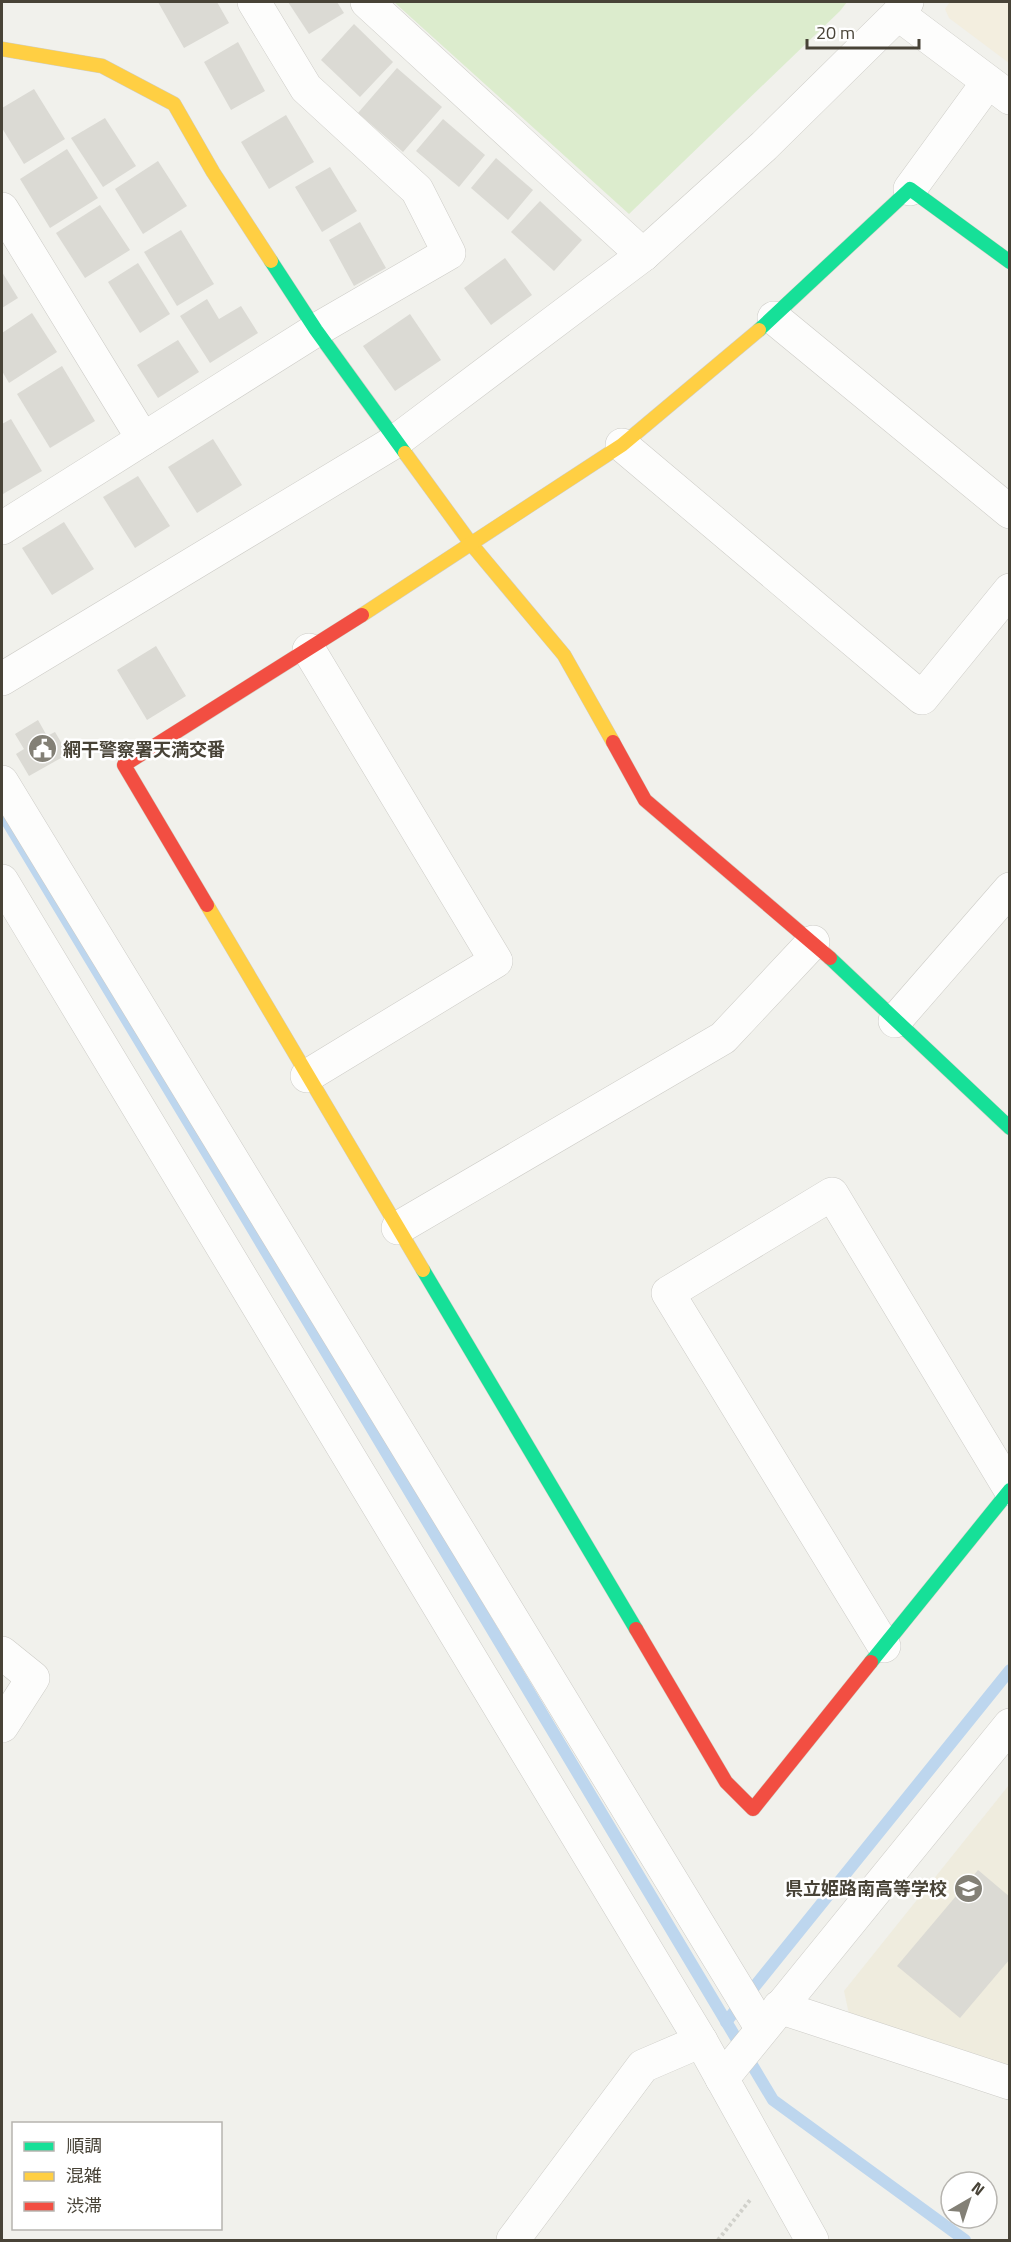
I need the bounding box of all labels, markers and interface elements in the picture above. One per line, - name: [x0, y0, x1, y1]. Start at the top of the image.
- scale bar: [807, 12, 920, 50]
- text: 20 m: [816, 19, 855, 46]
- public building icon: 網干警察署天満交番: [26, 733, 58, 765]
- place label: 網干警察署天満交番: [63, 736, 225, 763]
- school or university icon: 県立姫路南高等学校: [952, 1872, 984, 1904]
- place label: 県立姫路南高等学校: [785, 1875, 947, 1902]
- legend: [12, 2122, 222, 2230]
- text: 順調: [66, 2132, 102, 2159]
- text: 混雑: [66, 2162, 102, 2189]
- north arrow: [939, 2170, 999, 2230]
- text: N: [967, 2176, 990, 2201]
- text: 渋滞: [66, 2192, 102, 2219]

